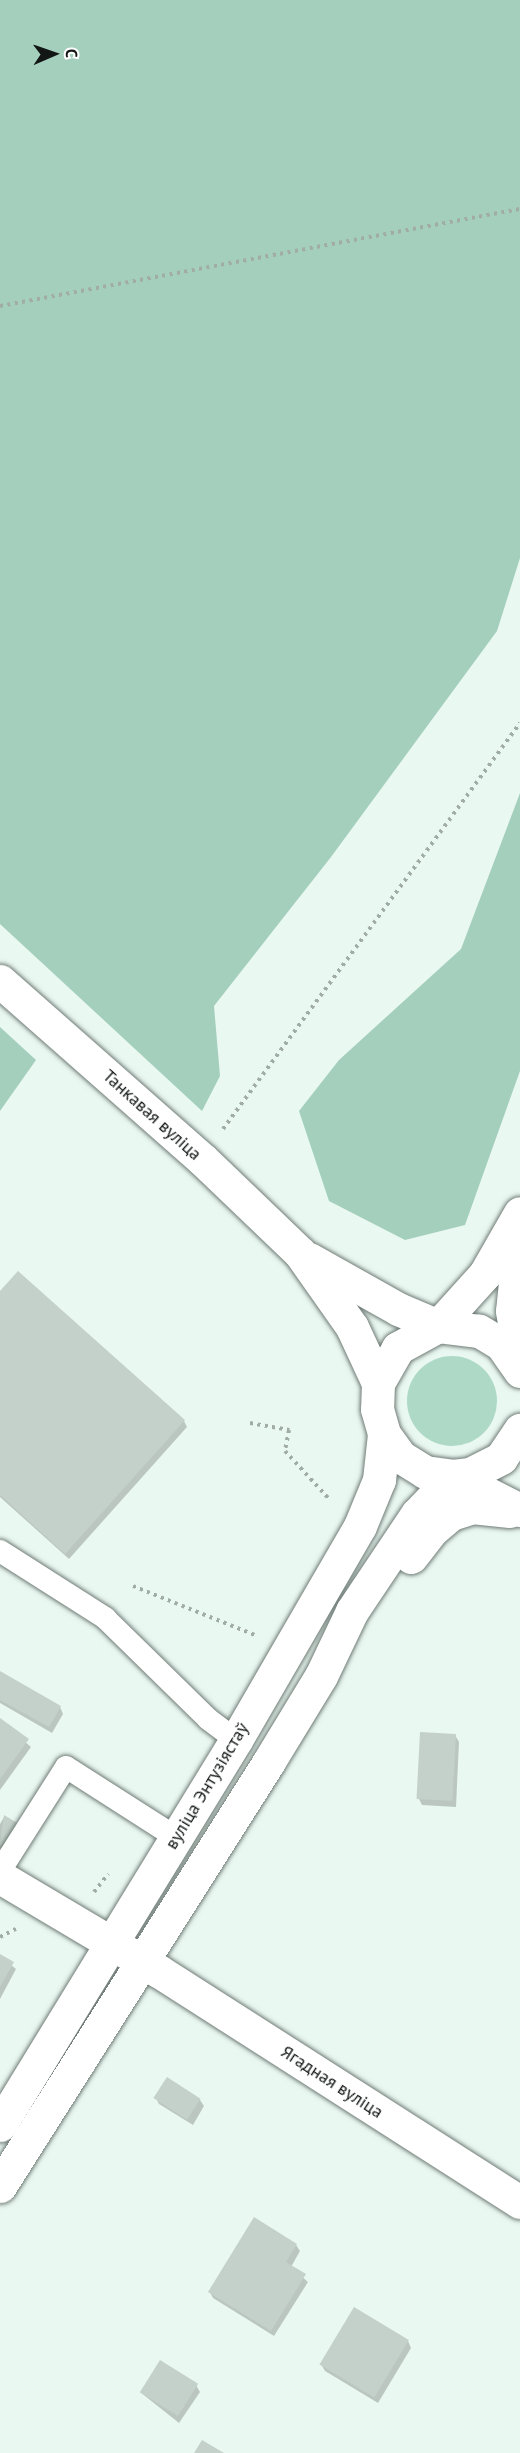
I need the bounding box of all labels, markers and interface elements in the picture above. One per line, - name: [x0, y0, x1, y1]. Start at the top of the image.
- north arrow: [24, 24, 84, 84]
- text: С: [62, 49, 82, 58]
- street label: Танкавая вуліца: [98, 1065, 206, 1165]
- street label: вуліца Энтузіястаў: [161, 1719, 253, 1853]
- street label: Ягадная вуліца: [277, 2041, 387, 2123]

